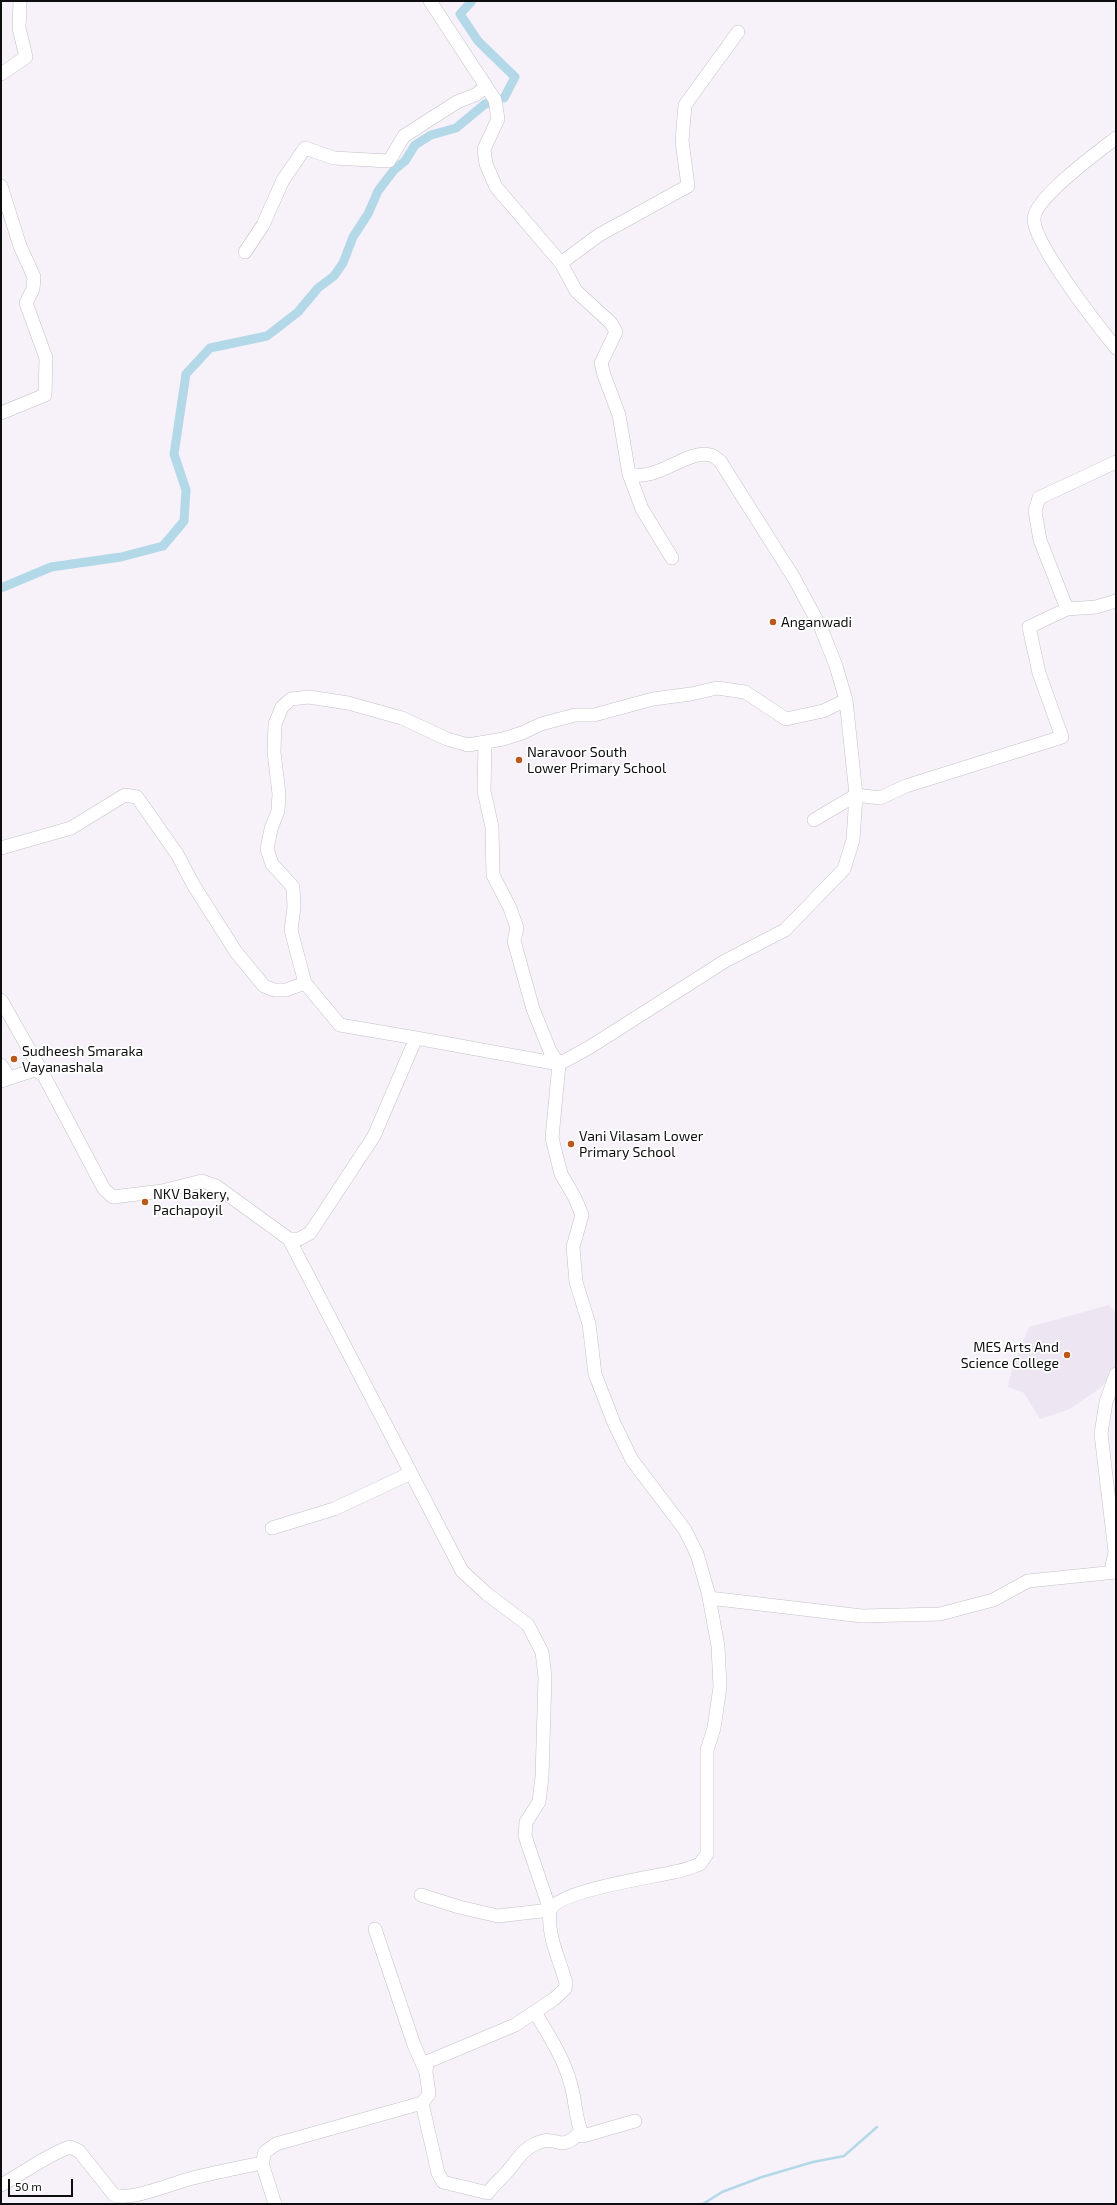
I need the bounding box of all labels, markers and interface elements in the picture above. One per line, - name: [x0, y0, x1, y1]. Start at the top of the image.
- place label: Anganwadi: [781, 614, 852, 630]
- marker: Anganwadi: [768, 617, 778, 627]
- place label: Naravoor South Lower Primary School: [527, 744, 666, 776]
- marker: Naravoor South Lower Primary School: [514, 755, 524, 765]
- place label: Sudheesh Smaraka Vayanashala: [22, 1043, 143, 1076]
- marker: Sudheesh Smaraka Vayanashala: [9, 1054, 19, 1064]
- place label: Vani Vilasam Lower Primary School: [579, 1128, 703, 1160]
- marker: Vani Vilasam Lower Primary School: [566, 1139, 576, 1149]
- place label: NKV Bakery, Pachapoyil: [153, 1186, 229, 1218]
- marker: NKV Bakery, Pachapoyil: [140, 1197, 150, 1207]
- place label: MES Arts And Science College: [961, 1339, 1059, 1372]
- marker: MES Arts And Science College: [1062, 1350, 1072, 1360]
- scale bar: [10, 2171, 75, 2197]
- text: 50 m: [15, 2179, 42, 2193]

